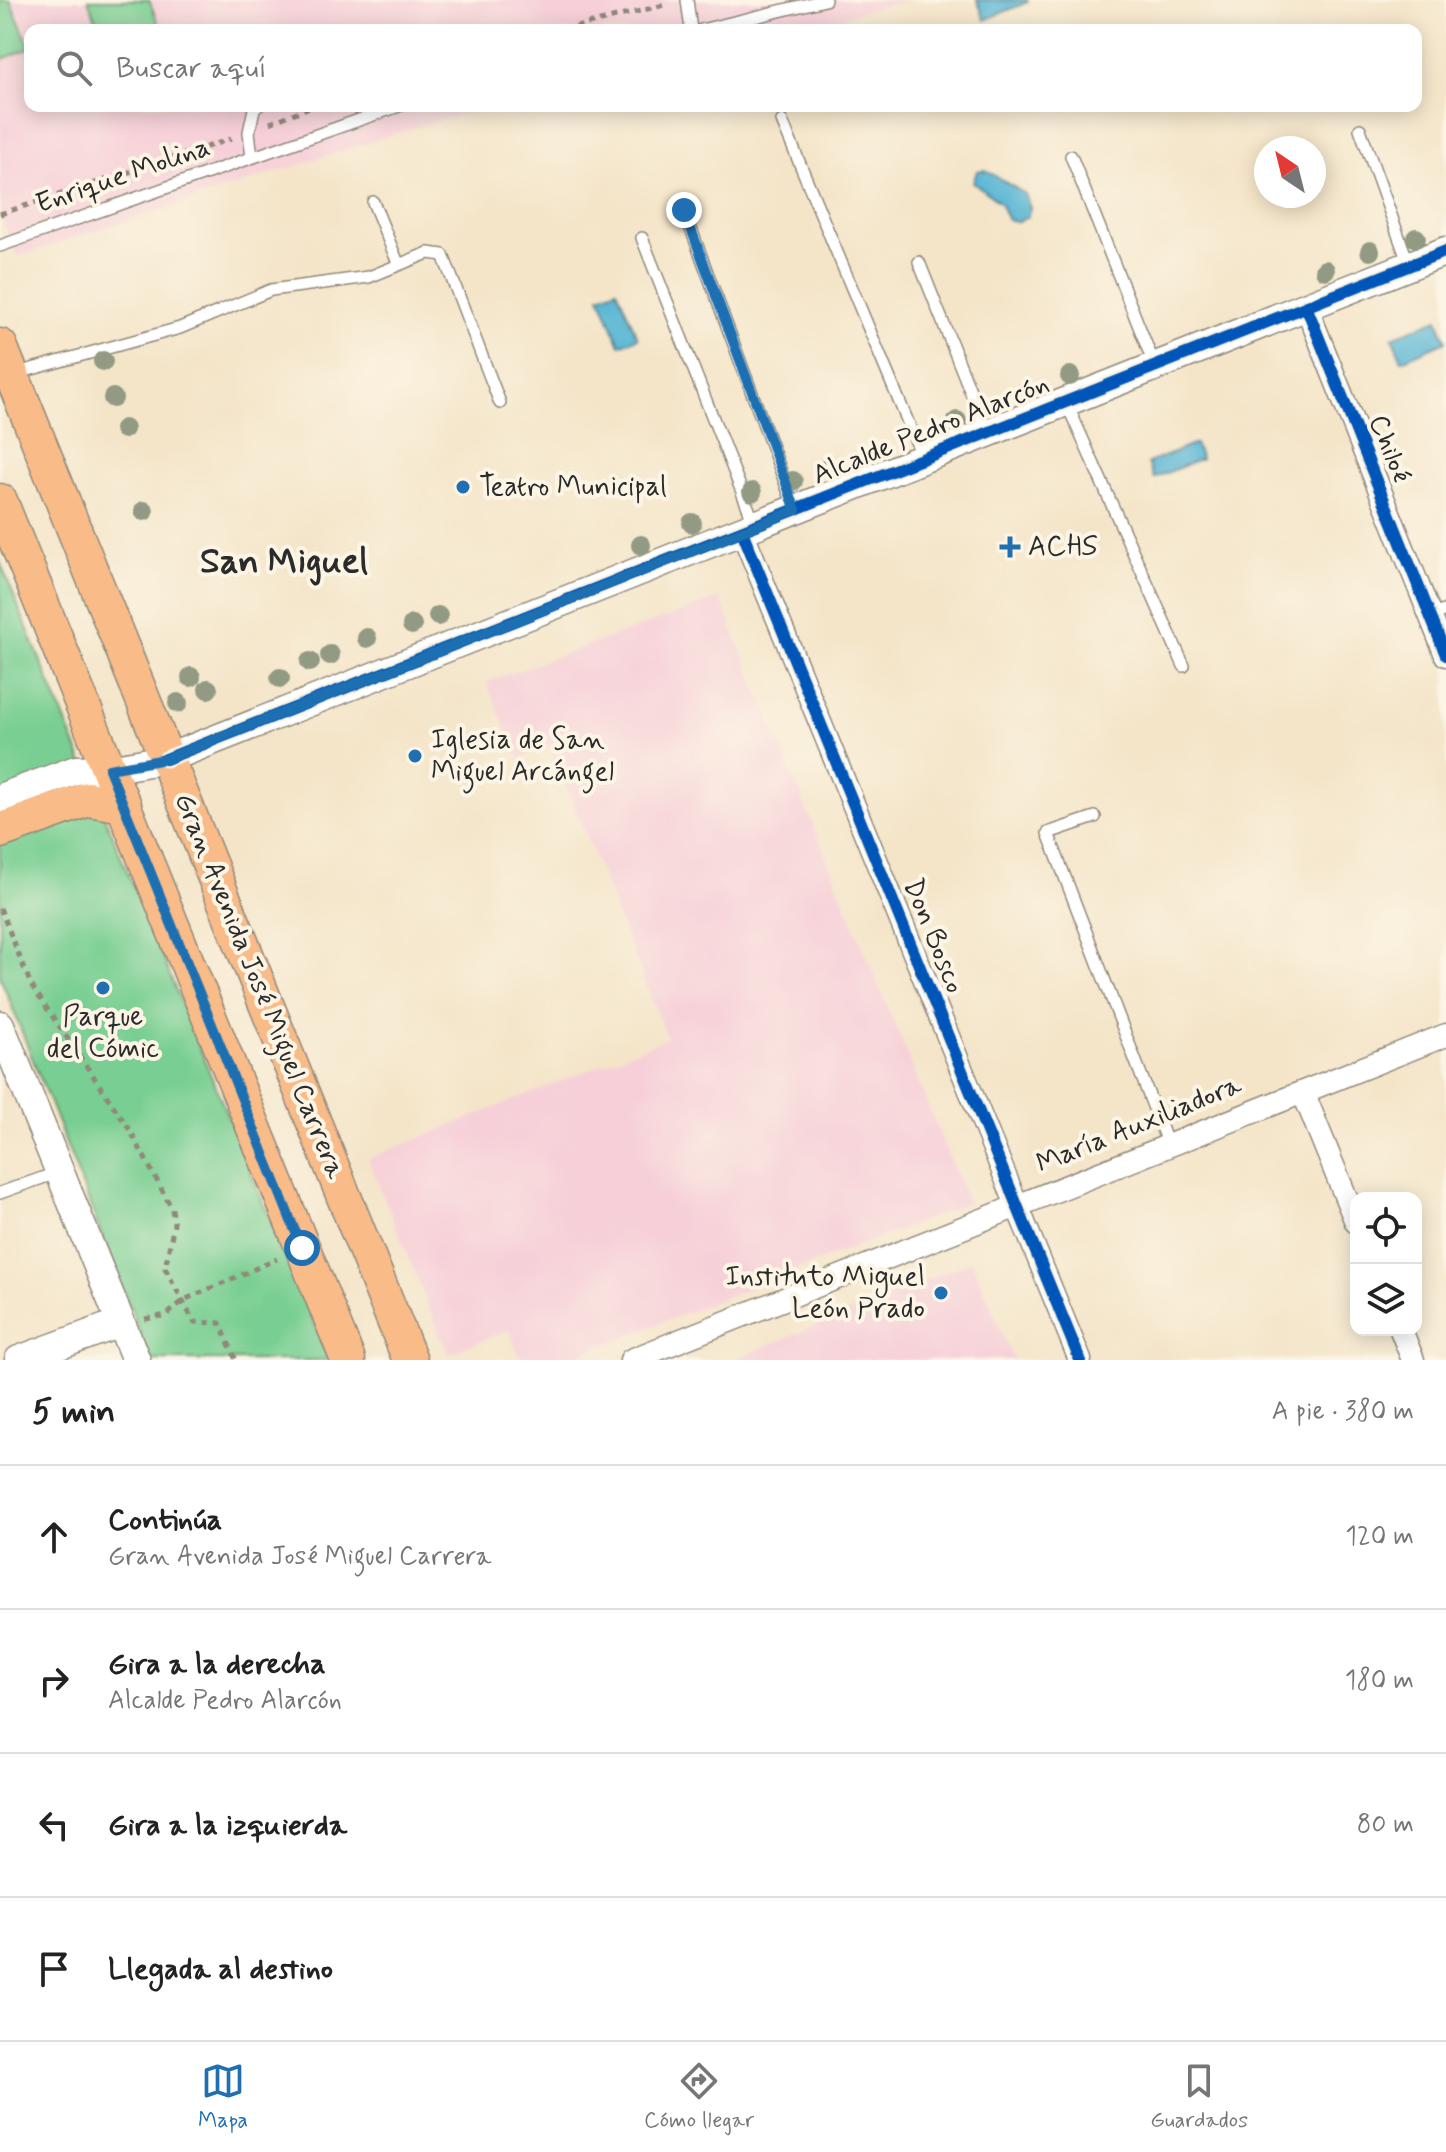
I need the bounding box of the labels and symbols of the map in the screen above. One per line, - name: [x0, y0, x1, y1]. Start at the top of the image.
- street label: Enrique Molina: [31, 129, 215, 223]
- north arrow: [1254, 136, 1326, 208]
- route end: [666, 192, 702, 228]
- street label: Alcalde Pedro Alarcón: [807, 366, 1055, 494]
- street label: Chiloé: [1359, 409, 1419, 489]
- place label: Teatro Municipal: [479, 469, 667, 506]
- marker: Teatro Municipal: [454, 478, 472, 496]
- place label: ACHS: [1028, 529, 1098, 566]
- marker: ACHS: [999, 536, 1021, 558]
- district label: San Miguel: [200, 539, 368, 586]
- place label: Iglesia de San Miguel Arcángel: [431, 722, 614, 794]
- marker: Iglesia de San Miguel Arcángel: [406, 747, 424, 765]
- street label: Gran Avenida José Miguel Carrera: [162, 788, 354, 1186]
- street label: Don Bosco: [893, 873, 973, 999]
- marker: Parque del Cómic: [94, 979, 112, 997]
- place label: Parque del Cómic: [47, 999, 159, 1068]
- street label: María Auxiliadora: [1031, 1067, 1247, 1183]
- route start: [284, 1230, 320, 1266]
- place label: Instituto Miguel León Prado: [725, 1259, 925, 1328]
- marker: Instituto Miguel León Prado: [932, 1284, 950, 1302]

